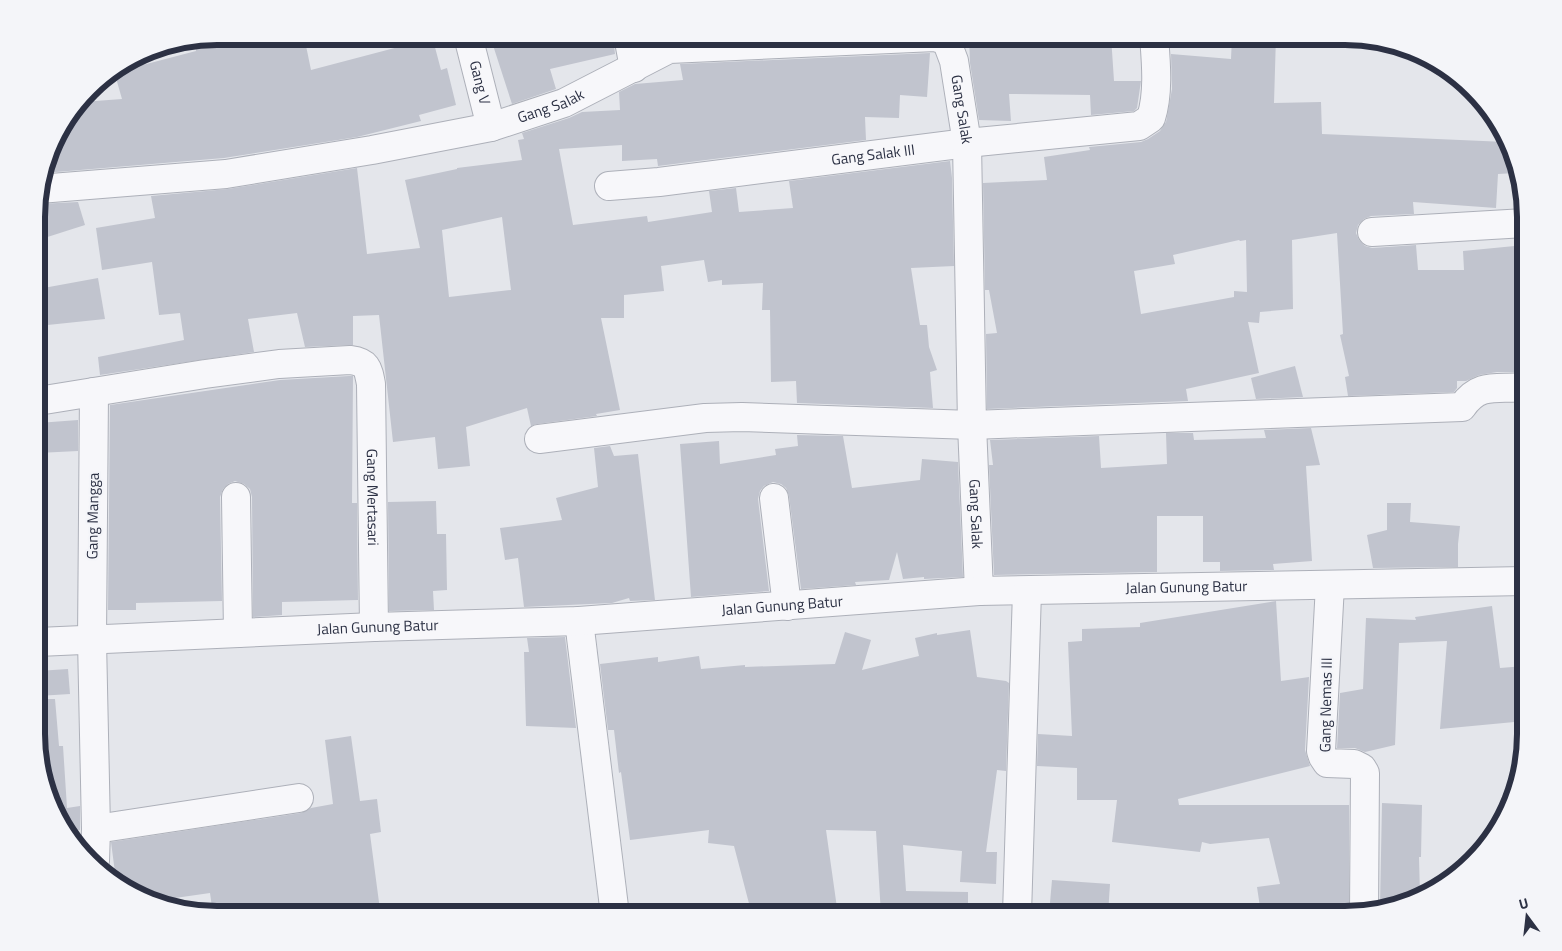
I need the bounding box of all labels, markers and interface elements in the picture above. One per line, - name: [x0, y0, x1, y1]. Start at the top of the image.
- street label: Gang V: [464, 58, 497, 107]
- street label: Gang Salak: [945, 73, 979, 146]
- street label: Gang Salak: [514, 83, 588, 129]
- street label: Gang Salak III: [830, 138, 916, 171]
- street label: Gang Mertasari: [361, 449, 385, 546]
- street label: Gang Mangga: [80, 472, 105, 560]
- street label: Gang Salak: [963, 479, 989, 549]
- street label: Jalan Gunung Batur: [1125, 574, 1247, 599]
- street label: Jalan Gunung Batur: [720, 589, 844, 621]
- street label: Jalan Gunung Batur: [316, 613, 439, 641]
- street label: Gang Nemas III: [1313, 657, 1338, 753]
- north arrow: [1502, 891, 1552, 941]
- text: U: [1516, 892, 1531, 914]

